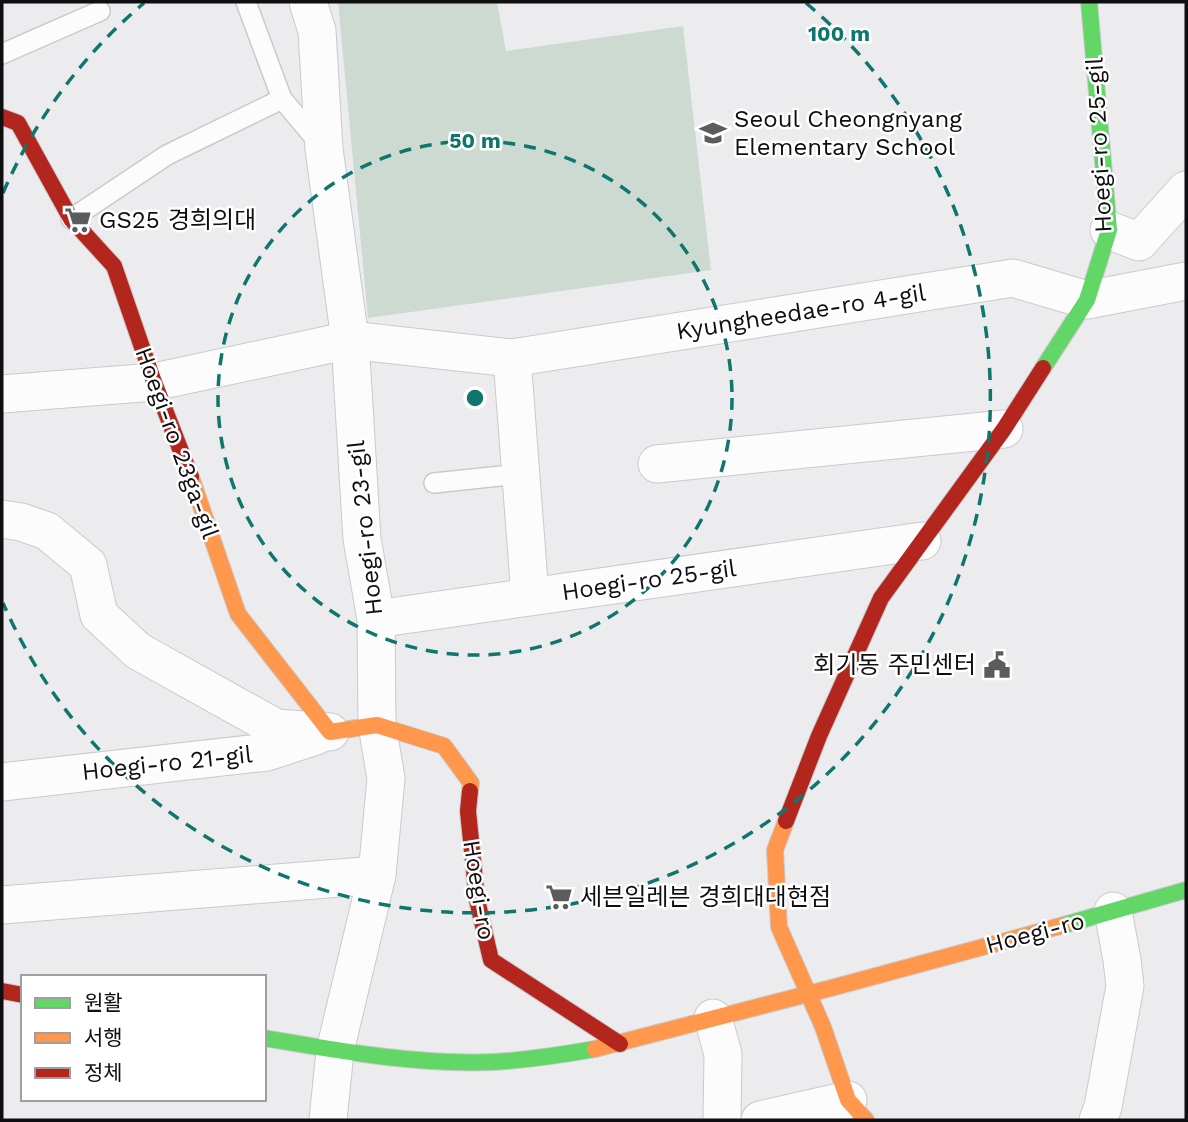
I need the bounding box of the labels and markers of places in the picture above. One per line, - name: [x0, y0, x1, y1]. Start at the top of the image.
- place label: Seoul Cheongnyang Elementary School: [734, 105, 962, 161]
- school or university icon: Seoul Cheongnyang Elementary School: [698, 118, 728, 148]
- supermarket icon: GS25 경희의대: [63, 205, 93, 235]
- place label: GS25 경희의대: [99, 206, 256, 234]
- centre of rings: [463, 386, 487, 410]
- public building icon: 회기동 주민센터: [982, 650, 1012, 680]
- place label: 회기동 주민센터: [813, 651, 976, 679]
- supermarket icon: 세븐일레븐 경희대대현점: [544, 882, 574, 912]
- place label: 세븐일레븐 경희대대현점: [580, 883, 831, 911]

